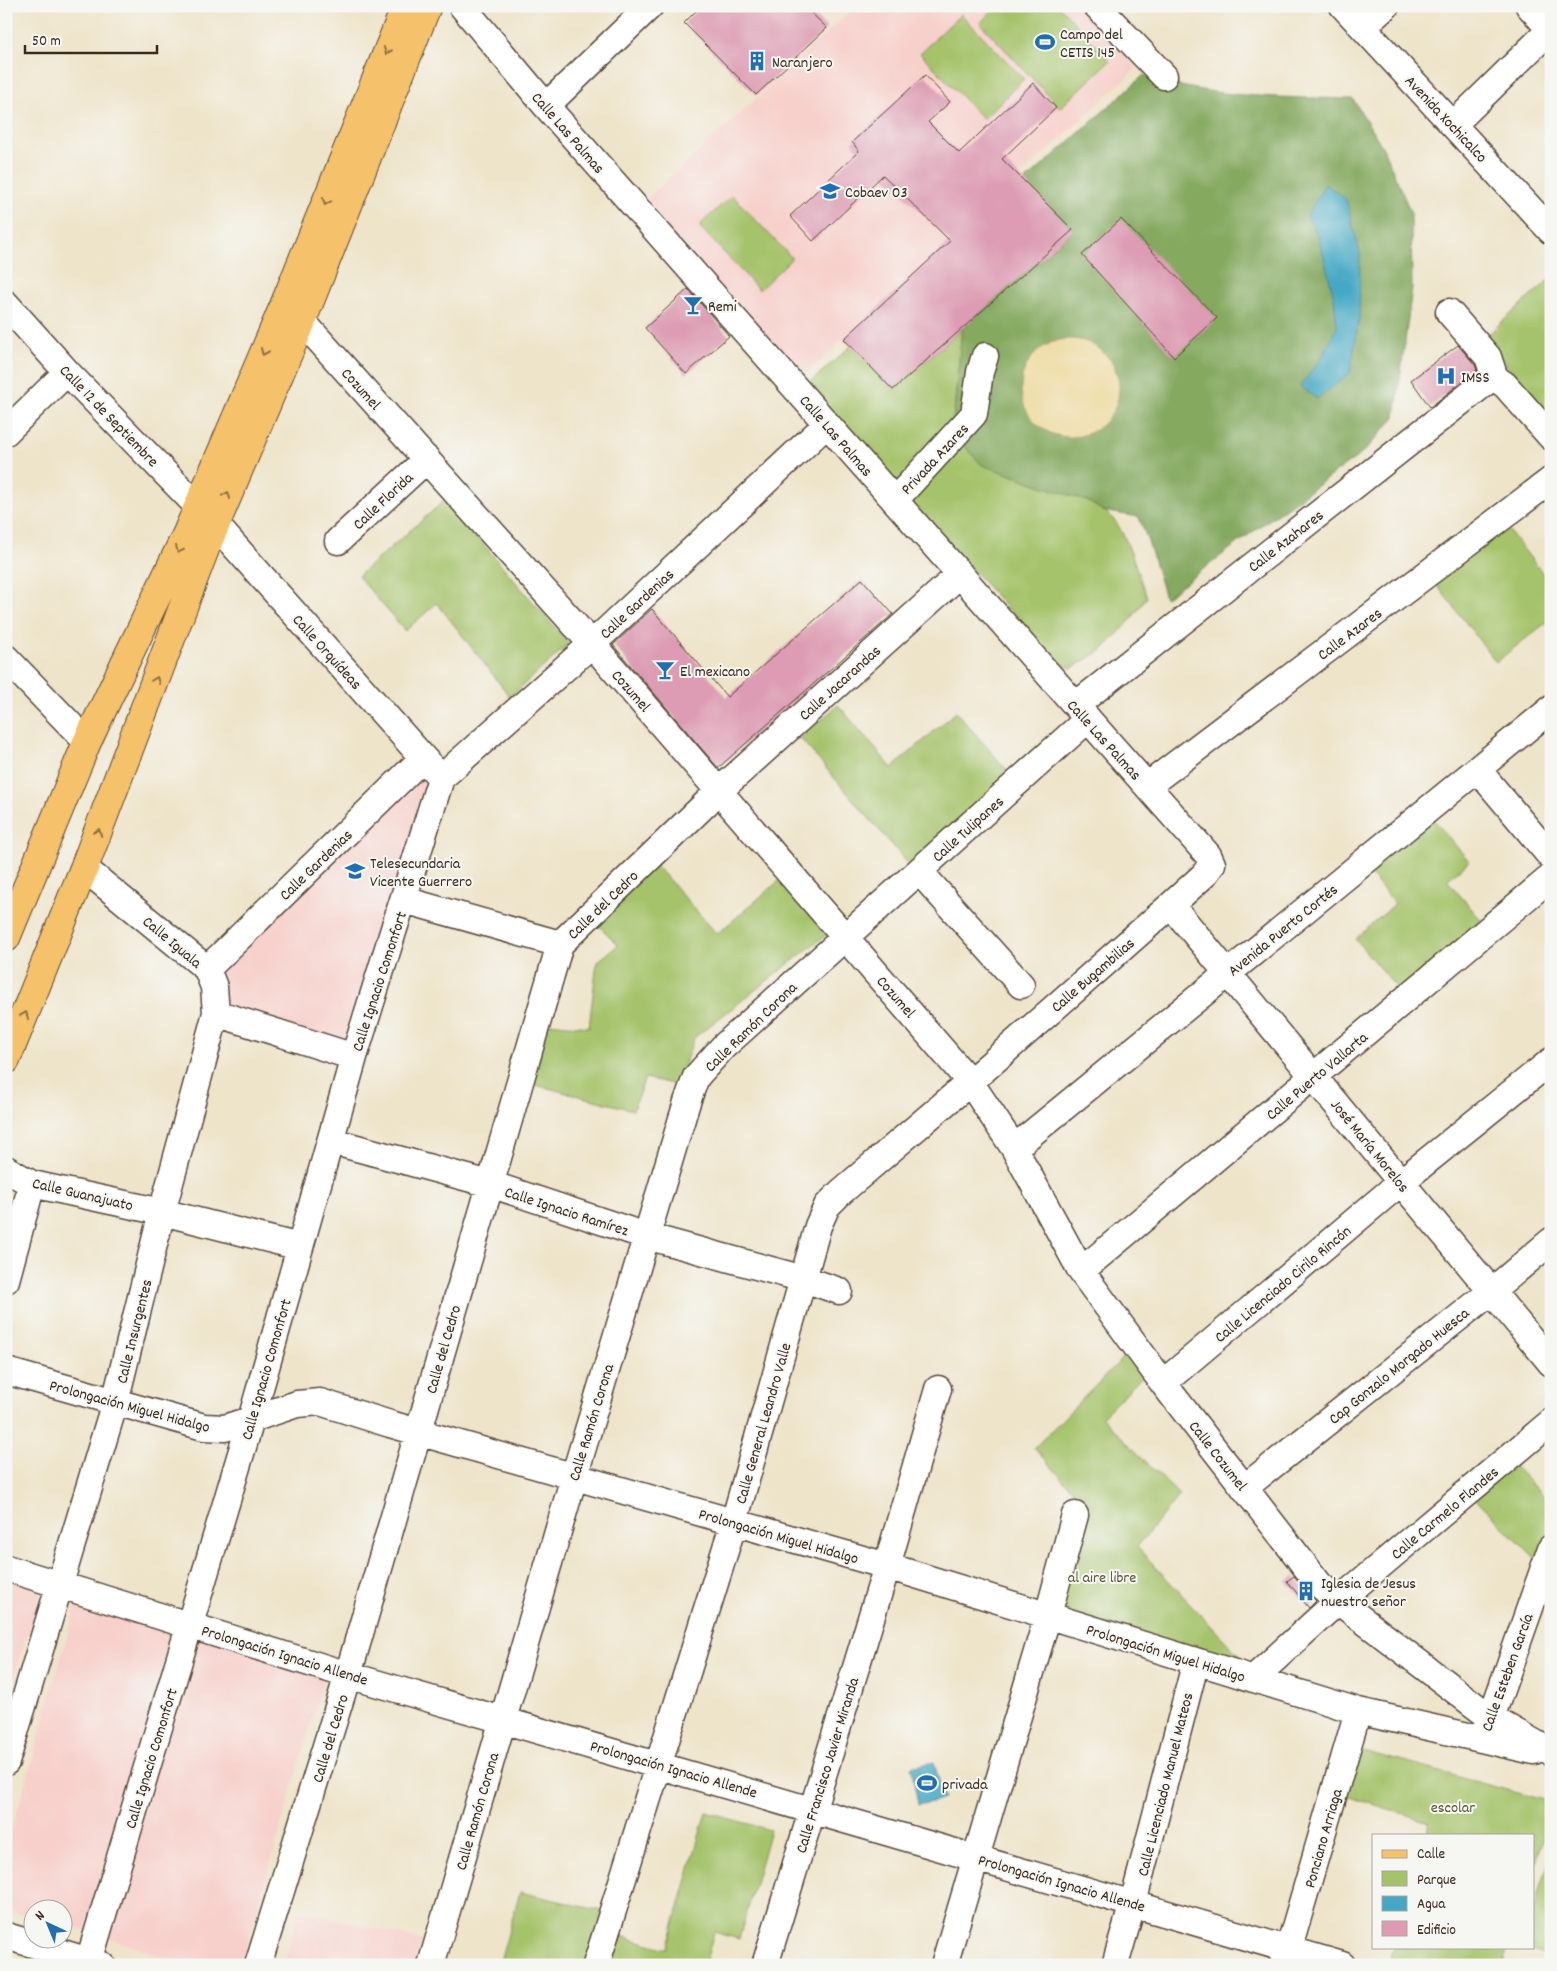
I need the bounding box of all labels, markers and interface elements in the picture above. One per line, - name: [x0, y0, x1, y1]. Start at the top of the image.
- scale bar: [25, 22, 158, 54]
- place label: Campo del CETIS 145: [1060, 24, 1123, 65]
- text: 50 m: [32, 31, 61, 53]
- sports icon: Campo del CETIS 145: [1034, 31, 1056, 53]
- one-way arrow: [383, 47, 393, 55]
- building icon: Naranjero: [746, 50, 768, 72]
- place label: Naranjero: [772, 52, 833, 75]
- street label: Avenida Xochicalco: [1398, 71, 1492, 169]
- street label: Calle Las Palmas: [525, 88, 609, 180]
- school or university icon: Cobaev 03: [819, 180, 841, 202]
- place label: Cobaev 03: [845, 182, 908, 205]
- one-way arrow: [322, 197, 333, 206]
- bar icon: Remi: [682, 294, 704, 316]
- place label: Remi: [708, 296, 737, 319]
- one-way arrow: [260, 347, 270, 356]
- street label: Calle 12 de Septiembre: [53, 360, 163, 473]
- street label: Cozumel: [335, 363, 385, 416]
- hospital icon: IMSS: [1435, 365, 1457, 387]
- place label: IMSS: [1461, 367, 1489, 390]
- street label: Calle Las Palmas: [793, 391, 877, 483]
- street label: Privada Azares: [896, 418, 975, 501]
- street label: Calle Florida: [348, 467, 420, 536]
- one-way arrow: [222, 492, 232, 500]
- street label: Calle Azahares: [1244, 505, 1330, 579]
- one-way arrow: [176, 544, 186, 553]
- street label: Calle Gardenias: [595, 564, 680, 645]
- street label: Calle Azares: [1313, 603, 1388, 667]
- street label: Calle Orquídeas: [286, 610, 367, 696]
- street label: Calle Jacarandas: [794, 640, 887, 727]
- bar icon: El mexicano: [654, 659, 676, 681]
- place label: El mexicano: [680, 661, 750, 684]
- street label: Cozumel: [605, 665, 655, 718]
- one-way arrow: [150, 676, 160, 684]
- street label: Calle Las Palmas: [1060, 695, 1146, 786]
- street label: Calle Tulipanes: [928, 791, 1010, 868]
- street label: Calle Gardenias: [275, 825, 359, 907]
- one-way arrow: [92, 828, 102, 836]
- place label: Telesecundaria Vicente Guerrero: [370, 853, 472, 894]
- school or university icon: Telesecundaria Vicente Guerrero: [344, 860, 366, 882]
- street label: Calle del Cedro: [563, 866, 645, 946]
- street label: Avenida Puerto Cortés: [1224, 879, 1344, 983]
- street label: Calle Ignacio Comonfort: [347, 909, 414, 1055]
- street label: Calle Iguala: [137, 911, 207, 975]
- street label: Calle Bugambilias: [1047, 933, 1141, 1019]
- street label: Cozumel: [870, 971, 920, 1024]
- street label: Calle Ramón Corona: [700, 977, 804, 1078]
- one-way arrow: [18, 1011, 29, 1020]
- street label: Calle Puerto Vallarta: [1261, 1027, 1374, 1127]
- street label: José María Morelos: [1324, 1095, 1414, 1198]
- street label: Calle Guanajuato: [30, 1173, 135, 1218]
- street label: Calle Ignacio Ramírez: [501, 1182, 631, 1243]
- street label: Calle Licenciado Cirilo Rincón: [1210, 1221, 1357, 1349]
- street label: Calle Insurgentes: [111, 1277, 160, 1386]
- street label: Calle Ignacio Comonfort: [236, 1296, 299, 1443]
- street label: Calle del Cedro: [421, 1303, 468, 1397]
- street label: Cap Gonzalo Morgado Huesca: [1324, 1303, 1475, 1431]
- street label: Calle General Leandro Valle: [730, 1340, 798, 1507]
- street label: Calle Ramón Corona: [564, 1361, 621, 1484]
- street label: Prolongación Miguel Hidalgo: [46, 1375, 212, 1440]
- street label: Calle Cozumel: [1182, 1417, 1252, 1497]
- street label: Calle Carmelo Flandes: [1387, 1462, 1505, 1566]
- street label: Prolongación Miguel Hidalgo: [696, 1504, 861, 1571]
- park label: al aire libre: [1068, 1567, 1136, 1590]
- place label: Iglesia de Jesus nuestro señor: [1321, 1573, 1416, 1614]
- building icon: Iglesia de Jesus nuestro señor: [1295, 1580, 1317, 1602]
- street label: Calle Esteben García: [1476, 1610, 1541, 1735]
- street label: Prolongación Miguel Hidalgo: [1083, 1619, 1248, 1690]
- street label: Prolongación Ignacio Allende: [198, 1620, 370, 1693]
- street label: Calle Francisco Javier Miranda: [791, 1675, 866, 1856]
- street label: Calle Ignacio Comonfort: [120, 1686, 185, 1832]
- street label: Calle Licenciado Manuel Mateos: [1132, 1690, 1200, 1879]
- street label: Calle del Cedro: [307, 1692, 356, 1786]
- street label: Prolongación Ignacio Allende: [587, 1736, 760, 1805]
- street label: Calle Ramón Corona: [451, 1750, 506, 1873]
- sports icon: privada: [916, 1772, 938, 1794]
- place label: privada: [942, 1774, 988, 1797]
- street label: Ponciano Arriaga: [1299, 1786, 1350, 1891]
- park label: escolar: [1431, 1797, 1475, 1820]
- legend: [1372, 1834, 1534, 1948]
- text: Calle: [1417, 1844, 1446, 1866]
- street label: Prolongación Ignacio Allende: [975, 1850, 1148, 1919]
- text: Parque: [1417, 1870, 1457, 1892]
- text: Agua: [1417, 1894, 1446, 1916]
- north arrow: [22, 1898, 72, 1948]
- text: N: [31, 1906, 50, 1926]
- text: Edificio: [1417, 1920, 1456, 1942]

